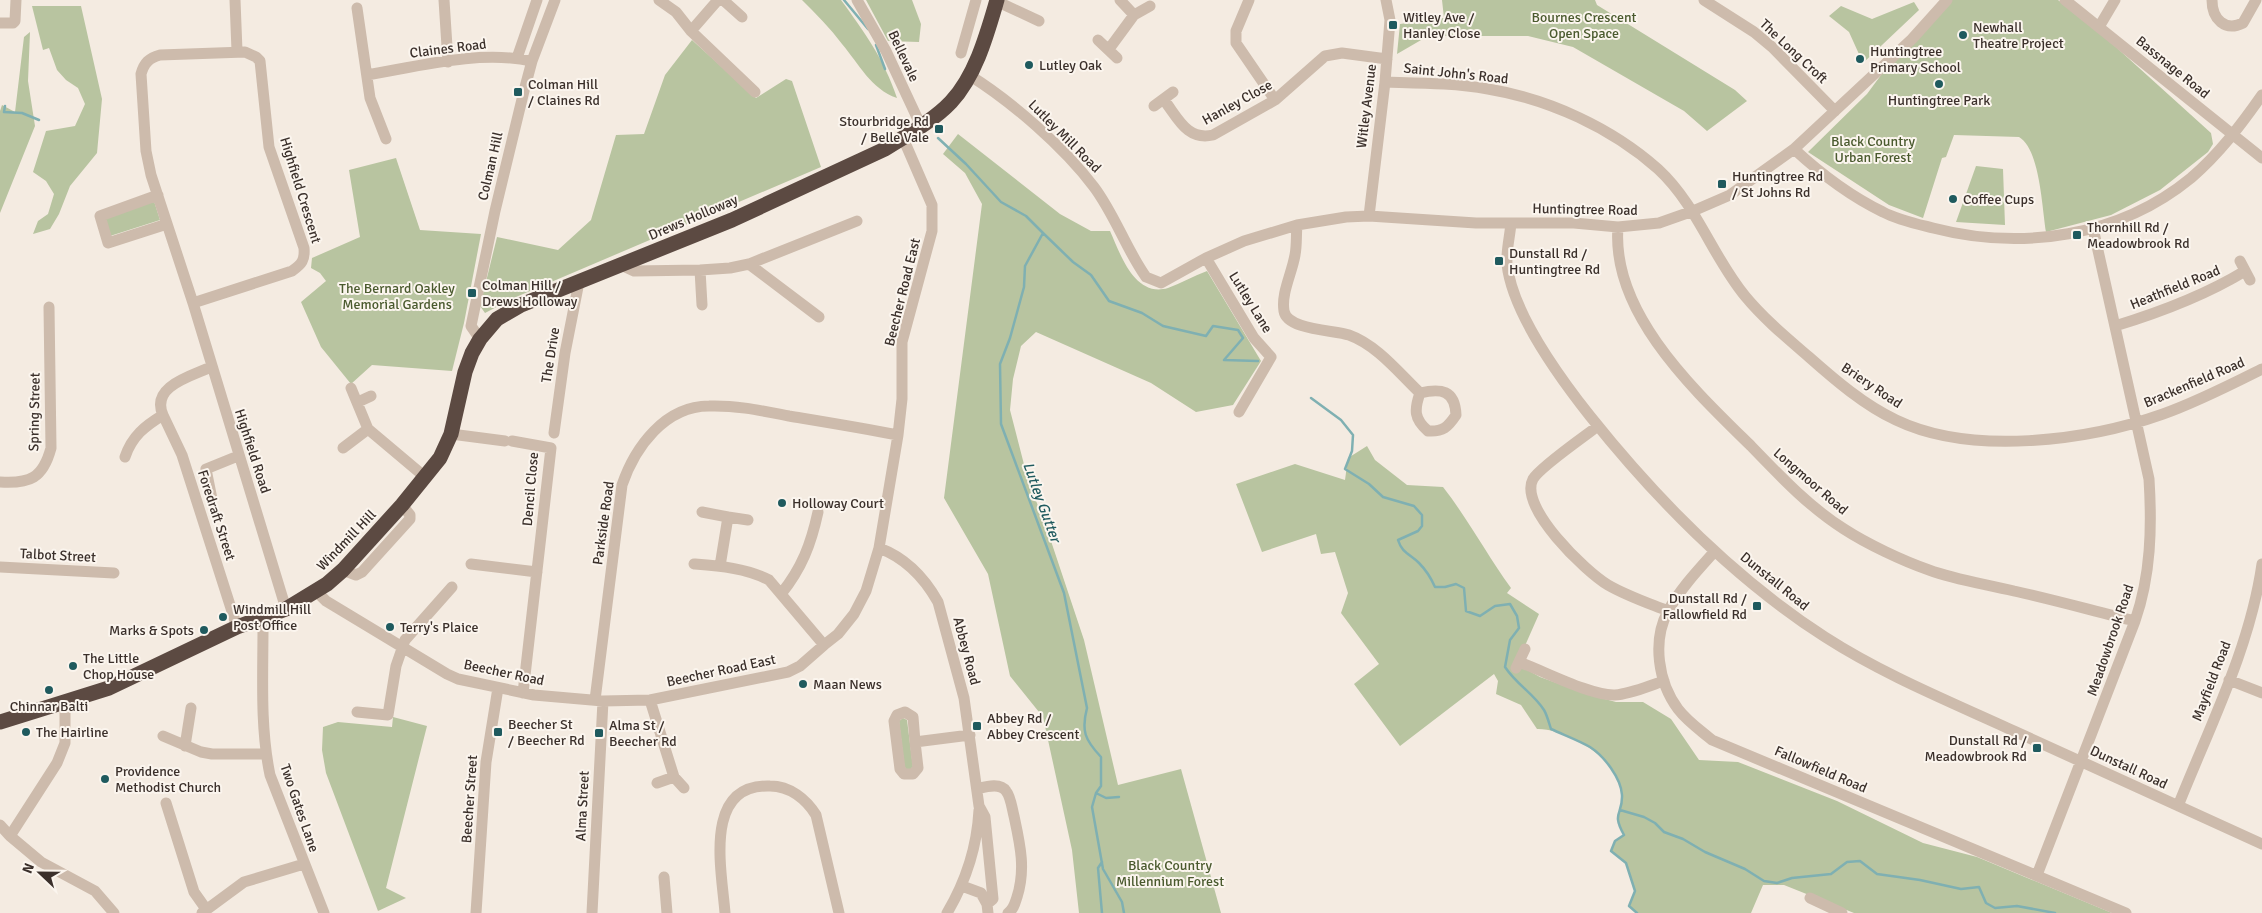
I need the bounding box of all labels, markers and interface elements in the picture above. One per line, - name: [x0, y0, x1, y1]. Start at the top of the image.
- place label: Witley Ave / Hanley Close: [1403, 9, 1480, 42]
- park label: Bournes Crescent Open Space: [1532, 9, 1637, 42]
- street label: The Long Croft: [1756, 16, 1831, 87]
- marker: Witley Ave / Hanley Close: [1387, 19, 1399, 31]
- place label: Newhall Theatre Project: [1973, 19, 2064, 52]
- street label: Bellevale: [884, 28, 923, 85]
- marker: Newhall Theatre Project: [1957, 29, 1969, 41]
- street label: Bassnage Road: [2132, 32, 2213, 102]
- street label: Claines Road: [409, 35, 487, 62]
- place label: Huntingtree Primary School: [1870, 43, 1961, 76]
- marker: Huntingtree Primary School: [1854, 53, 1866, 65]
- place label: Lutley Oak: [1039, 57, 1102, 74]
- marker: Lutley Oak: [1023, 59, 1035, 71]
- street label: Saint John's Road: [1403, 60, 1509, 87]
- street label: Witley Avenue: [1353, 63, 1380, 149]
- place label: Colman Hill / Claines Rd: [528, 76, 600, 109]
- street label: Hanley Close: [1199, 76, 1275, 129]
- marker: Huntingtree Park: [1933, 78, 1945, 90]
- marker: Colman Hill / Claines Rd: [512, 86, 524, 98]
- place label: Huntingtree Park: [1888, 92, 1990, 109]
- street label: Lutley Mill Road: [1025, 96, 1105, 176]
- place label: Stourbridge Rd / Belle Vale: [839, 113, 929, 146]
- marker: Stourbridge Rd / Belle Vale: [933, 123, 945, 135]
- street label: Colman Hill: [474, 130, 507, 202]
- park label: Black Country Urban Forest: [1831, 133, 1916, 166]
- street label: Highfield Crescent: [276, 135, 325, 246]
- place label: Huntingtree Rd / St Johns Rd: [1732, 168, 1823, 201]
- marker: Huntingtree Rd / St Johns Rd: [1716, 178, 1728, 190]
- street label: Drews Holloway: [646, 191, 741, 244]
- place label: Coffee Cups: [1963, 191, 2034, 208]
- marker: Coffee Cups: [1947, 193, 1959, 205]
- street label: Huntingtree Road: [1532, 200, 1638, 219]
- place label: Thornhill Rd / Meadowbrook Rd: [2087, 219, 2190, 252]
- marker: Thornhill Rd / Meadowbrook Rd: [2071, 229, 2083, 241]
- street label: Beecher Road East: [881, 236, 924, 348]
- place label: Dunstall Rd / Huntingtree Rd: [1509, 245, 1600, 278]
- marker: Dunstall Rd / Huntingtree Rd: [1493, 255, 1505, 267]
- street label: Heathfield Road: [2128, 262, 2223, 313]
- street label: Lutley Lane: [1225, 269, 1276, 336]
- place label: Colman Hill / Drews Holloway: [482, 277, 578, 310]
- park label: The Bernard Oakley Memorial Gardens: [339, 280, 455, 313]
- marker: Colman Hill / Drews Holloway: [466, 287, 478, 299]
- street label: The Drive: [538, 326, 563, 384]
- street label: Brackenfield Road: [2141, 354, 2247, 411]
- street label: Briery Road: [1838, 359, 1905, 412]
- street label: Spring Street: [25, 372, 44, 452]
- street label: Highfield Road: [231, 407, 274, 496]
- street label: Longmoor Road: [1770, 444, 1851, 518]
- street label: Dencil Close: [519, 451, 542, 527]
- water label: Lutley Gutter: [1019, 459, 1066, 547]
- street label: Foredraft Street: [194, 468, 239, 563]
- street label: Parkside Road: [589, 480, 618, 566]
- place label: Holloway Court: [792, 495, 884, 512]
- marker: Holloway Court: [776, 497, 788, 509]
- street label: Windmill Hill: [313, 506, 380, 574]
- street label: Talbot Street: [20, 545, 96, 566]
- street label: Dunstall Road: [1737, 548, 1813, 614]
- street label: Meadowbrook Road: [2083, 582, 2138, 698]
- place label: Dunstall Rd / Fallowfield Rd: [1662, 590, 1747, 623]
- marker: Dunstall Rd / Fallowfield Rd: [1751, 600, 1763, 612]
- place label: Windmill Hill Post Office: [233, 601, 311, 634]
- marker: Windmill Hill Post Office: [217, 611, 229, 623]
- street label: Abbey Road: [949, 615, 984, 687]
- place label: Terry's Plaice: [400, 619, 479, 636]
- marker: Terry's Plaice: [384, 621, 396, 633]
- place label: Marks & Spots: [109, 622, 194, 639]
- marker: Marks & Spots: [198, 624, 210, 636]
- street label: Mayfield Road: [2188, 639, 2235, 724]
- place label: The Little Chop House: [83, 650, 154, 683]
- street label: Beecher Road East: [665, 651, 777, 690]
- street label: Beecher Road: [462, 656, 546, 689]
- marker: The Little Chop House: [67, 660, 79, 672]
- place label: Maan News: [813, 676, 882, 693]
- marker: Maan News: [797, 678, 809, 690]
- marker: Chinnar Balti: [43, 684, 55, 696]
- place label: Chinnar Balti: [10, 698, 88, 715]
- place label: Abbey Rd / Abbey Crescent: [987, 710, 1079, 743]
- place label: Beecher St / Beecher Rd: [508, 716, 585, 749]
- place label: Alma St / Beecher Rd: [609, 717, 677, 750]
- marker: Abbey Rd / Abbey Crescent: [971, 720, 983, 732]
- place label: The Hairline: [36, 724, 109, 741]
- marker: The Hairline: [20, 726, 32, 738]
- marker: Beecher St / Beecher Rd: [492, 726, 504, 738]
- marker: Alma St / Beecher Rd: [593, 727, 605, 739]
- place label: Dunstall Rd / Meadowbrook Rd: [1924, 732, 2027, 765]
- street label: Fallowfield Road: [1772, 742, 1870, 797]
- marker: Dunstall Rd / Meadowbrook Rd: [2031, 742, 2043, 754]
- street label: Dunstall Road: [2087, 742, 2170, 793]
- street label: Beecher Street: [458, 754, 481, 844]
- street label: Two Gates Lane: [277, 762, 323, 854]
- place label: Providence Methodist Church: [115, 763, 221, 796]
- street label: Alma Street: [572, 770, 593, 842]
- marker: Providence Methodist Church: [99, 773, 111, 785]
- north arrow: [15, 848, 65, 898]
- park label: Black Country Millennium Forest: [1116, 857, 1224, 890]
- text: N: [19, 861, 38, 876]

